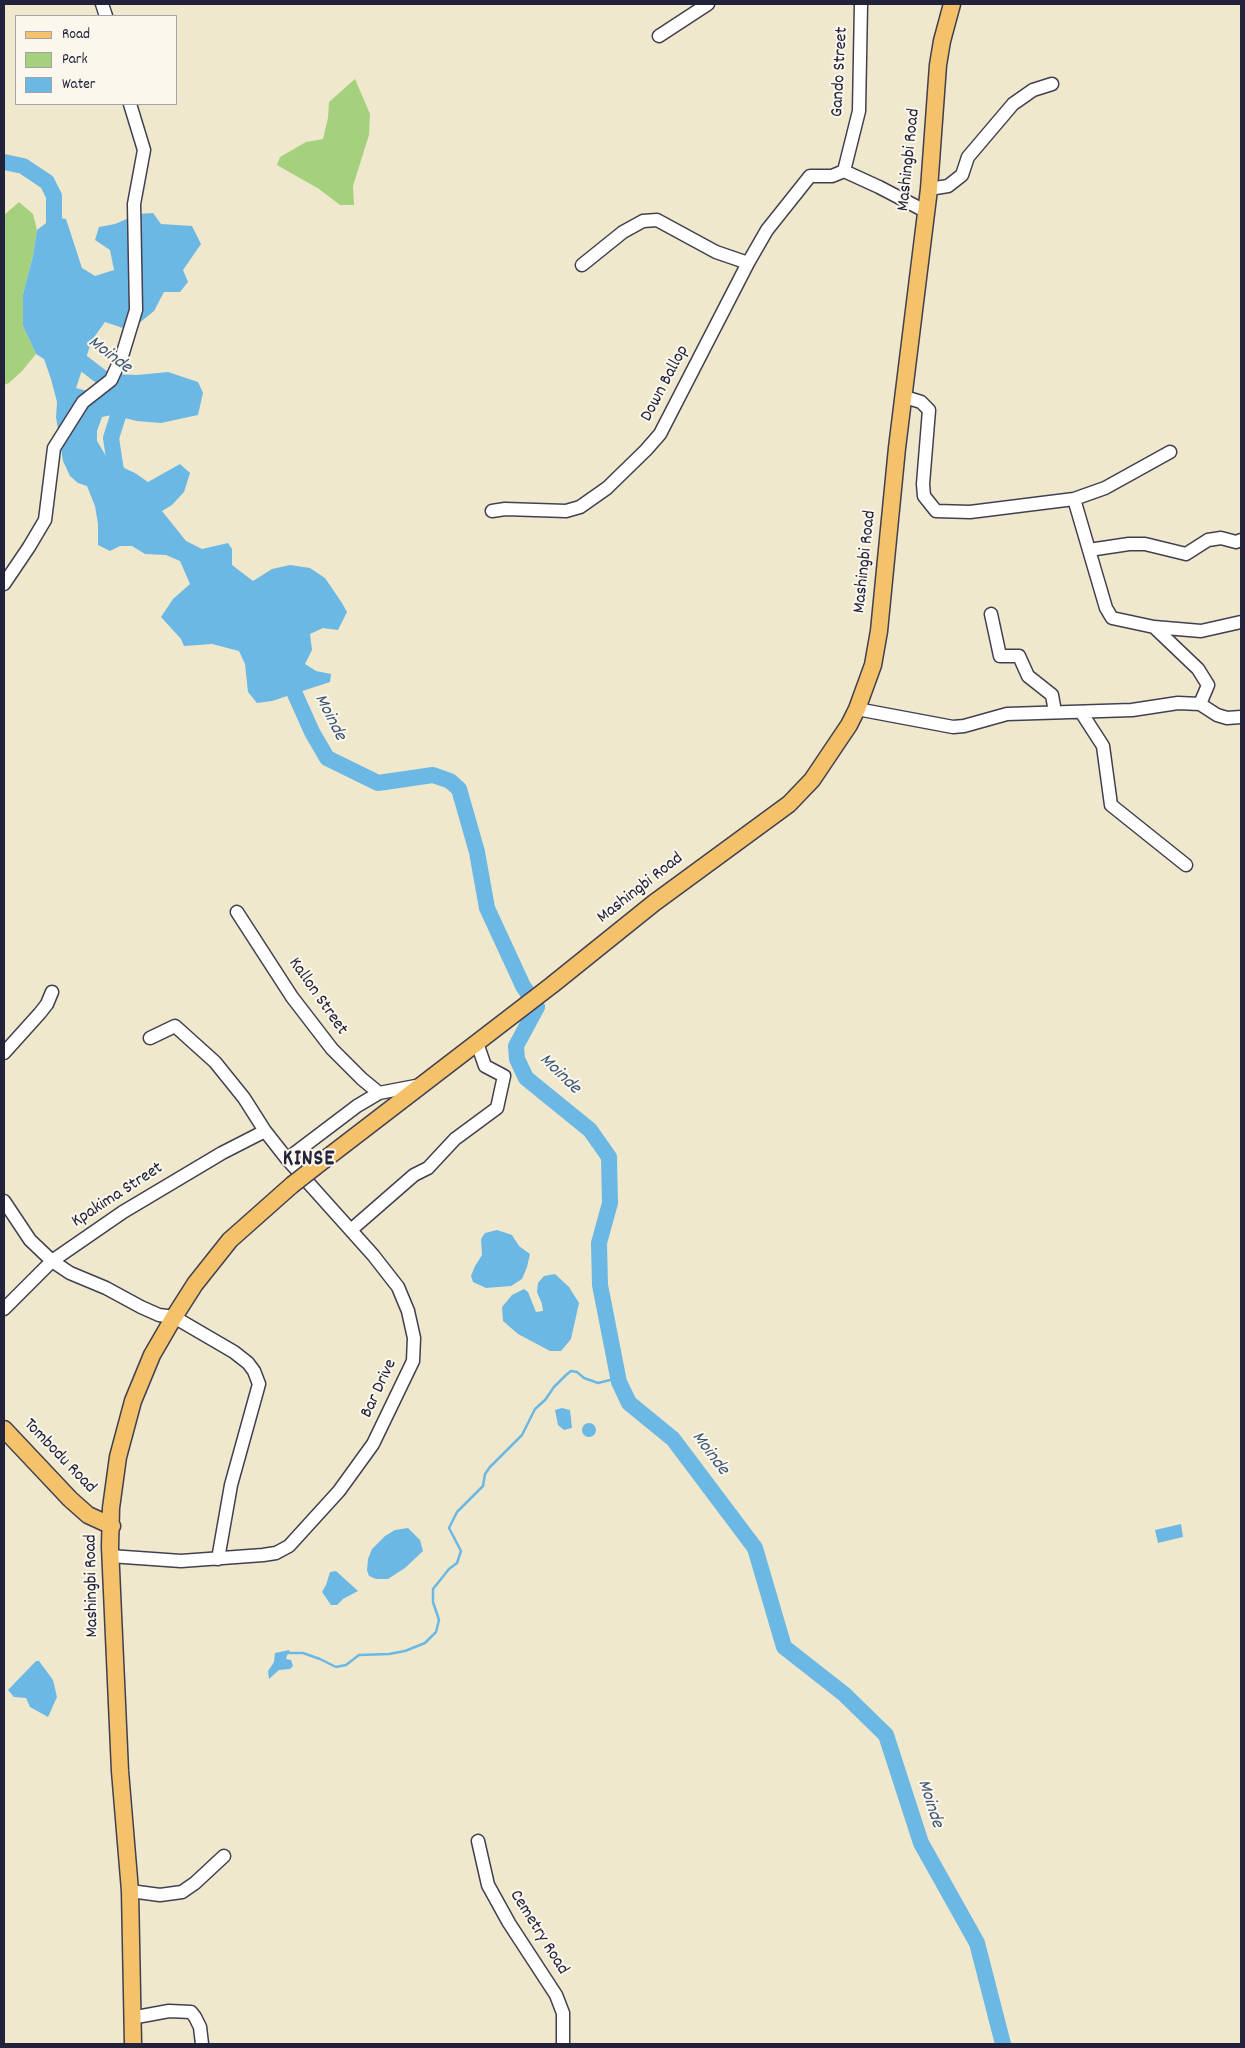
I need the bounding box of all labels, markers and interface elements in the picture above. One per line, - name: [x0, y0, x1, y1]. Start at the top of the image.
- legend: [15, 15, 178, 105]
- text: Road: [62, 24, 90, 46]
- street label: Gando Street: [828, 26, 854, 118]
- text: Park: [62, 49, 88, 71]
- text: Water: [62, 74, 95, 96]
- street label: Mashingbi Road: [894, 108, 926, 212]
- water label: Moinde: [83, 332, 135, 380]
- street label: Down Ballop: [637, 342, 695, 426]
- street label: Mashingbi Road: [850, 510, 882, 614]
- water label: Moinde: [308, 691, 350, 745]
- street label: Mashingbi Road: [594, 849, 688, 929]
- street label: Kallon Street: [282, 954, 352, 1040]
- water label: Moinde: [533, 1050, 585, 1100]
- district label: KINSE: [282, 1148, 336, 1174]
- street label: Kpakima Street: [68, 1159, 168, 1233]
- street label: Bar Drive: [357, 1356, 403, 1422]
- street label: Tombodu Road: [18, 1415, 100, 1499]
- water label: Moinde: [685, 1428, 733, 1480]
- street label: Mashingbi Road: [81, 1534, 105, 1638]
- water label: Moinde: [911, 1777, 947, 1831]
- street label: Cemetry Road: [504, 1887, 572, 1979]

